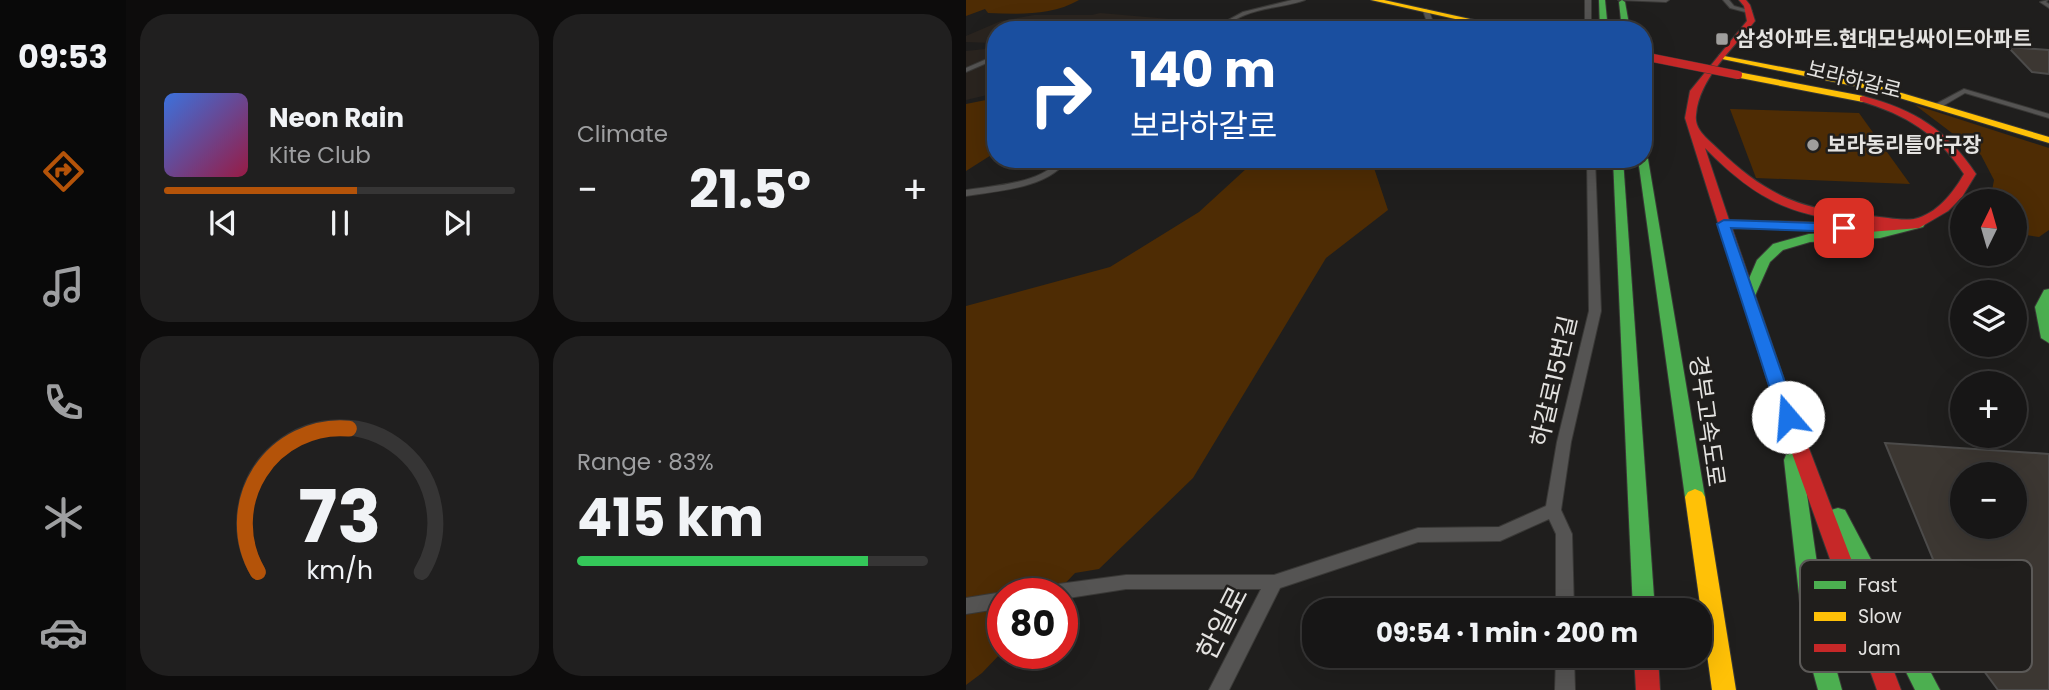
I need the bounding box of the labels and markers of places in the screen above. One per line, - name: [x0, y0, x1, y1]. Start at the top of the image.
- place label: 삼성아파트.현대모닝싸이드아파트: [1736, 24, 2032, 53]
- marker: 삼성아파트.현대모닝싸이드아파트: [1714, 31, 1730, 47]
- place label: 보라동리틀야구장: [1827, 130, 1982, 159]
- marker: 보라동리틀야구장: [1805, 137, 1821, 153]
- pin: [1814, 198, 1874, 258]

